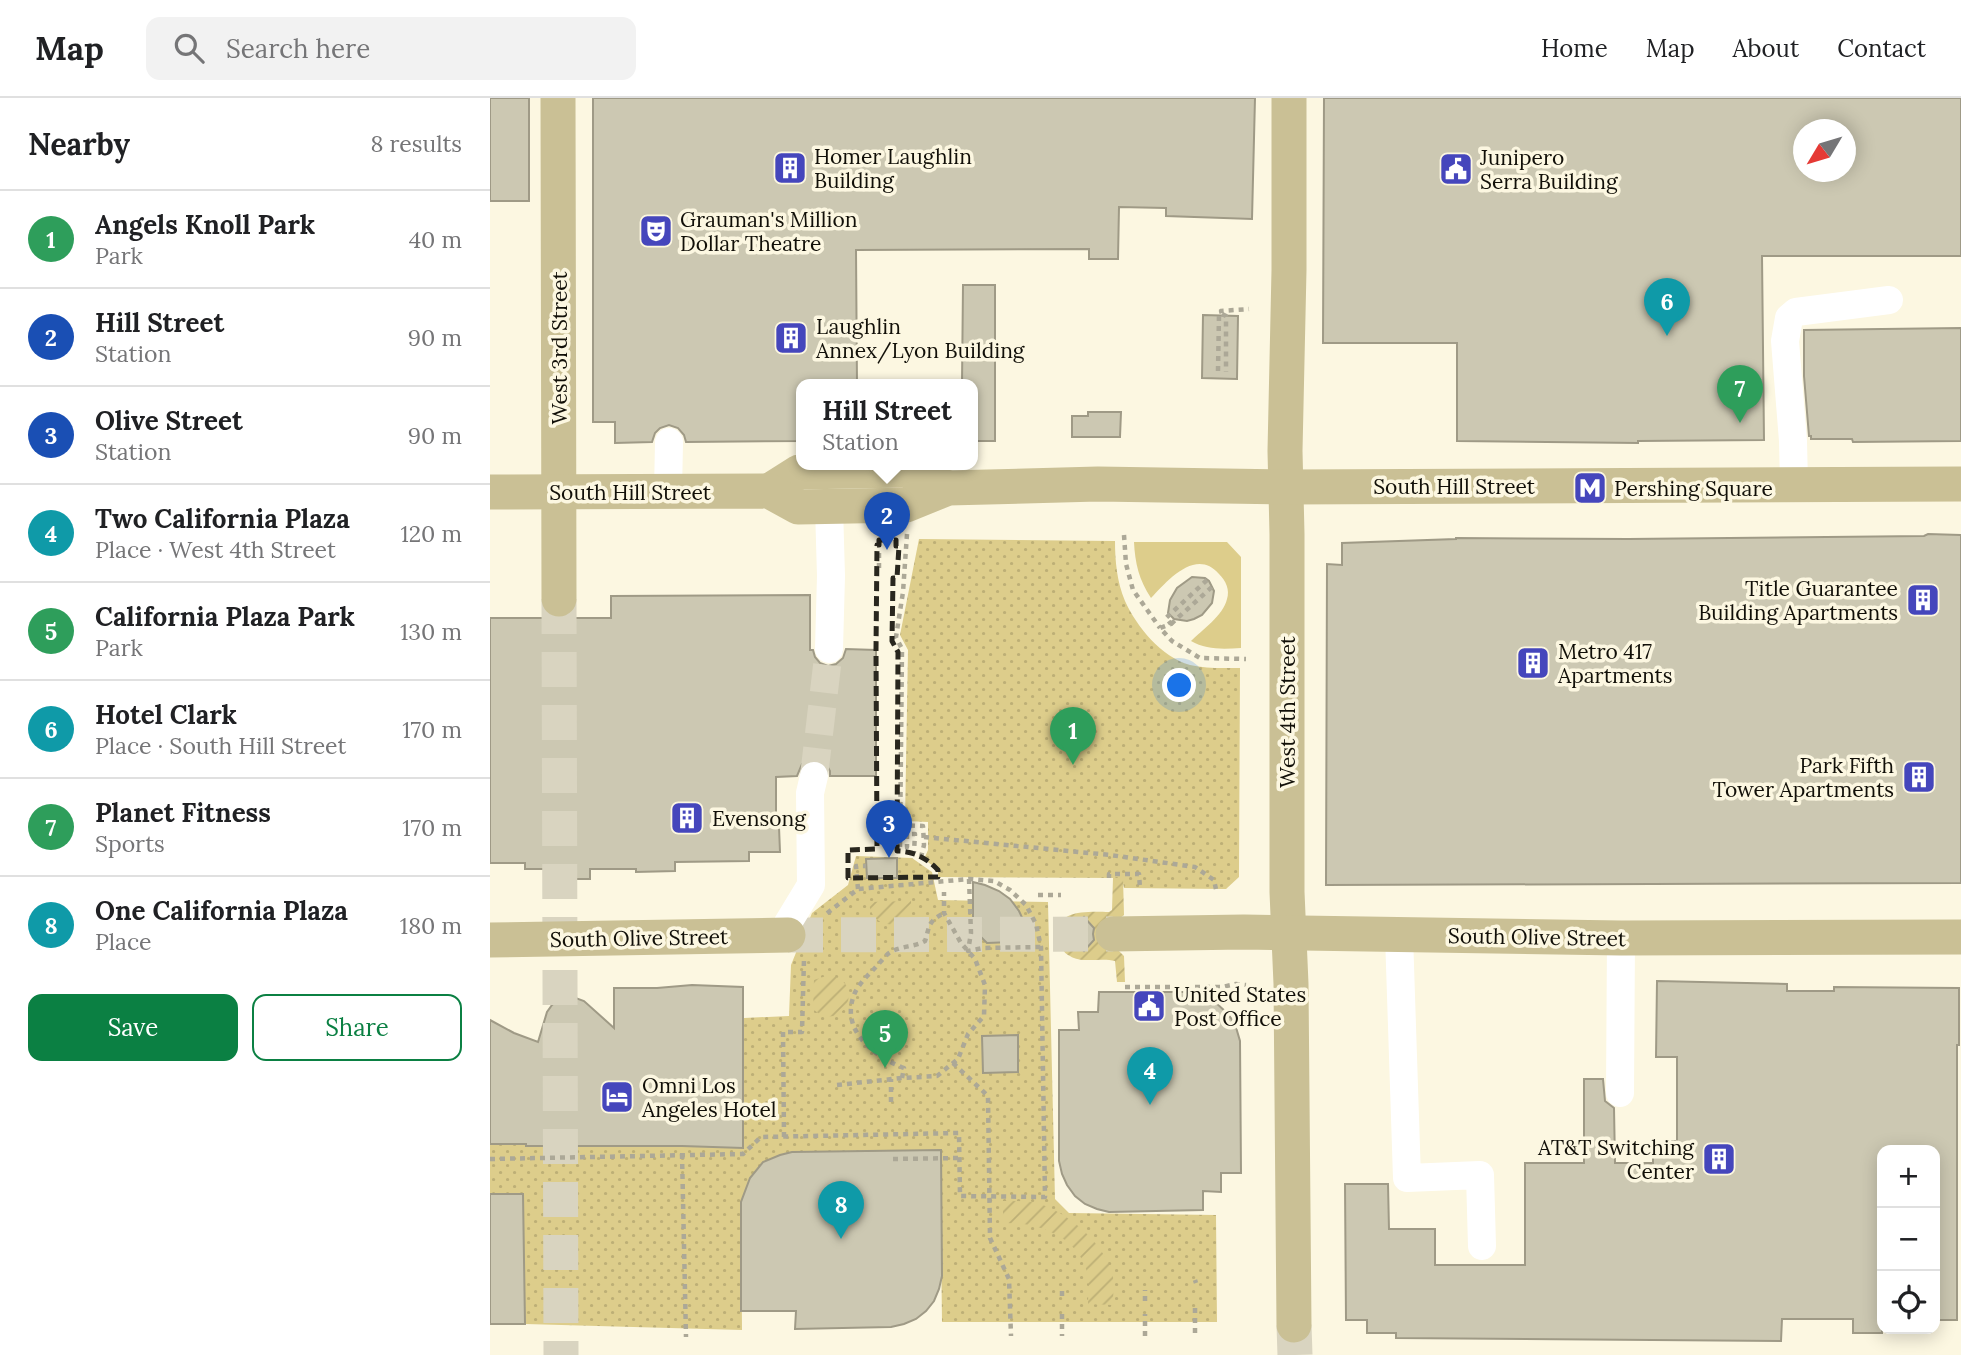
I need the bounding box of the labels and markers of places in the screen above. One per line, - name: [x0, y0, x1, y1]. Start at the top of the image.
- place label: Homer Laughlin Building: [814, 143, 972, 194]
- place label: Junipero Serra Building: [1479, 144, 1618, 195]
- building icon: Homer Laughlin Building: [771, 149, 809, 187]
- public building icon: Junipero Serra Building: [1437, 150, 1475, 188]
- place label: Grauman's Million Dollar Theatre: [680, 206, 858, 257]
- theatre icon: Grauman's Million Dollar Theatre: [637, 212, 675, 250]
- pin: 6: [1644, 278, 1690, 336]
- place label: Laughlin Annex/Lyon Building: [815, 313, 1025, 364]
- building icon: Laughlin Annex/Lyon Building: [772, 319, 810, 357]
- pin: 7: [1717, 365, 1763, 423]
- metro station icon: Pershing Square: [1571, 469, 1609, 507]
- place label: Pershing Square: [1614, 475, 1773, 502]
- pin: 2: [864, 492, 910, 550]
- place label: Title Guarantee Building Apartments: [1698, 575, 1898, 626]
- building icon: Title Guarantee Building Apartments: [1904, 581, 1942, 619]
- place label: Metro 417 Apartments: [1557, 638, 1672, 689]
- building icon: Metro 417 Apartments: [1514, 644, 1552, 682]
- pin: 1: [1050, 707, 1096, 765]
- place label: Park Fifth Tower Apartments: [1712, 752, 1894, 803]
- building icon: Park Fifth Tower Apartments: [1900, 758, 1938, 796]
- building icon: Evensong: [668, 799, 706, 837]
- pin: 3: [866, 800, 912, 858]
- place label: Evensong: [712, 805, 806, 832]
- place label: United States Post Office: [1174, 981, 1306, 1032]
- public building icon: United States Post Office: [1130, 987, 1168, 1025]
- pin: 5: [862, 1010, 908, 1068]
- pin: 4: [1127, 1047, 1173, 1105]
- place label: Omni Los Angeles Hotel: [641, 1072, 777, 1123]
- hotel icon: Omni Los Angeles Hotel: [598, 1078, 636, 1116]
- place label: AT&T Switching Center: [1537, 1134, 1694, 1185]
- building icon: AT&T Switching Center: [1700, 1140, 1738, 1178]
- pin: 8: [818, 1181, 864, 1239]

